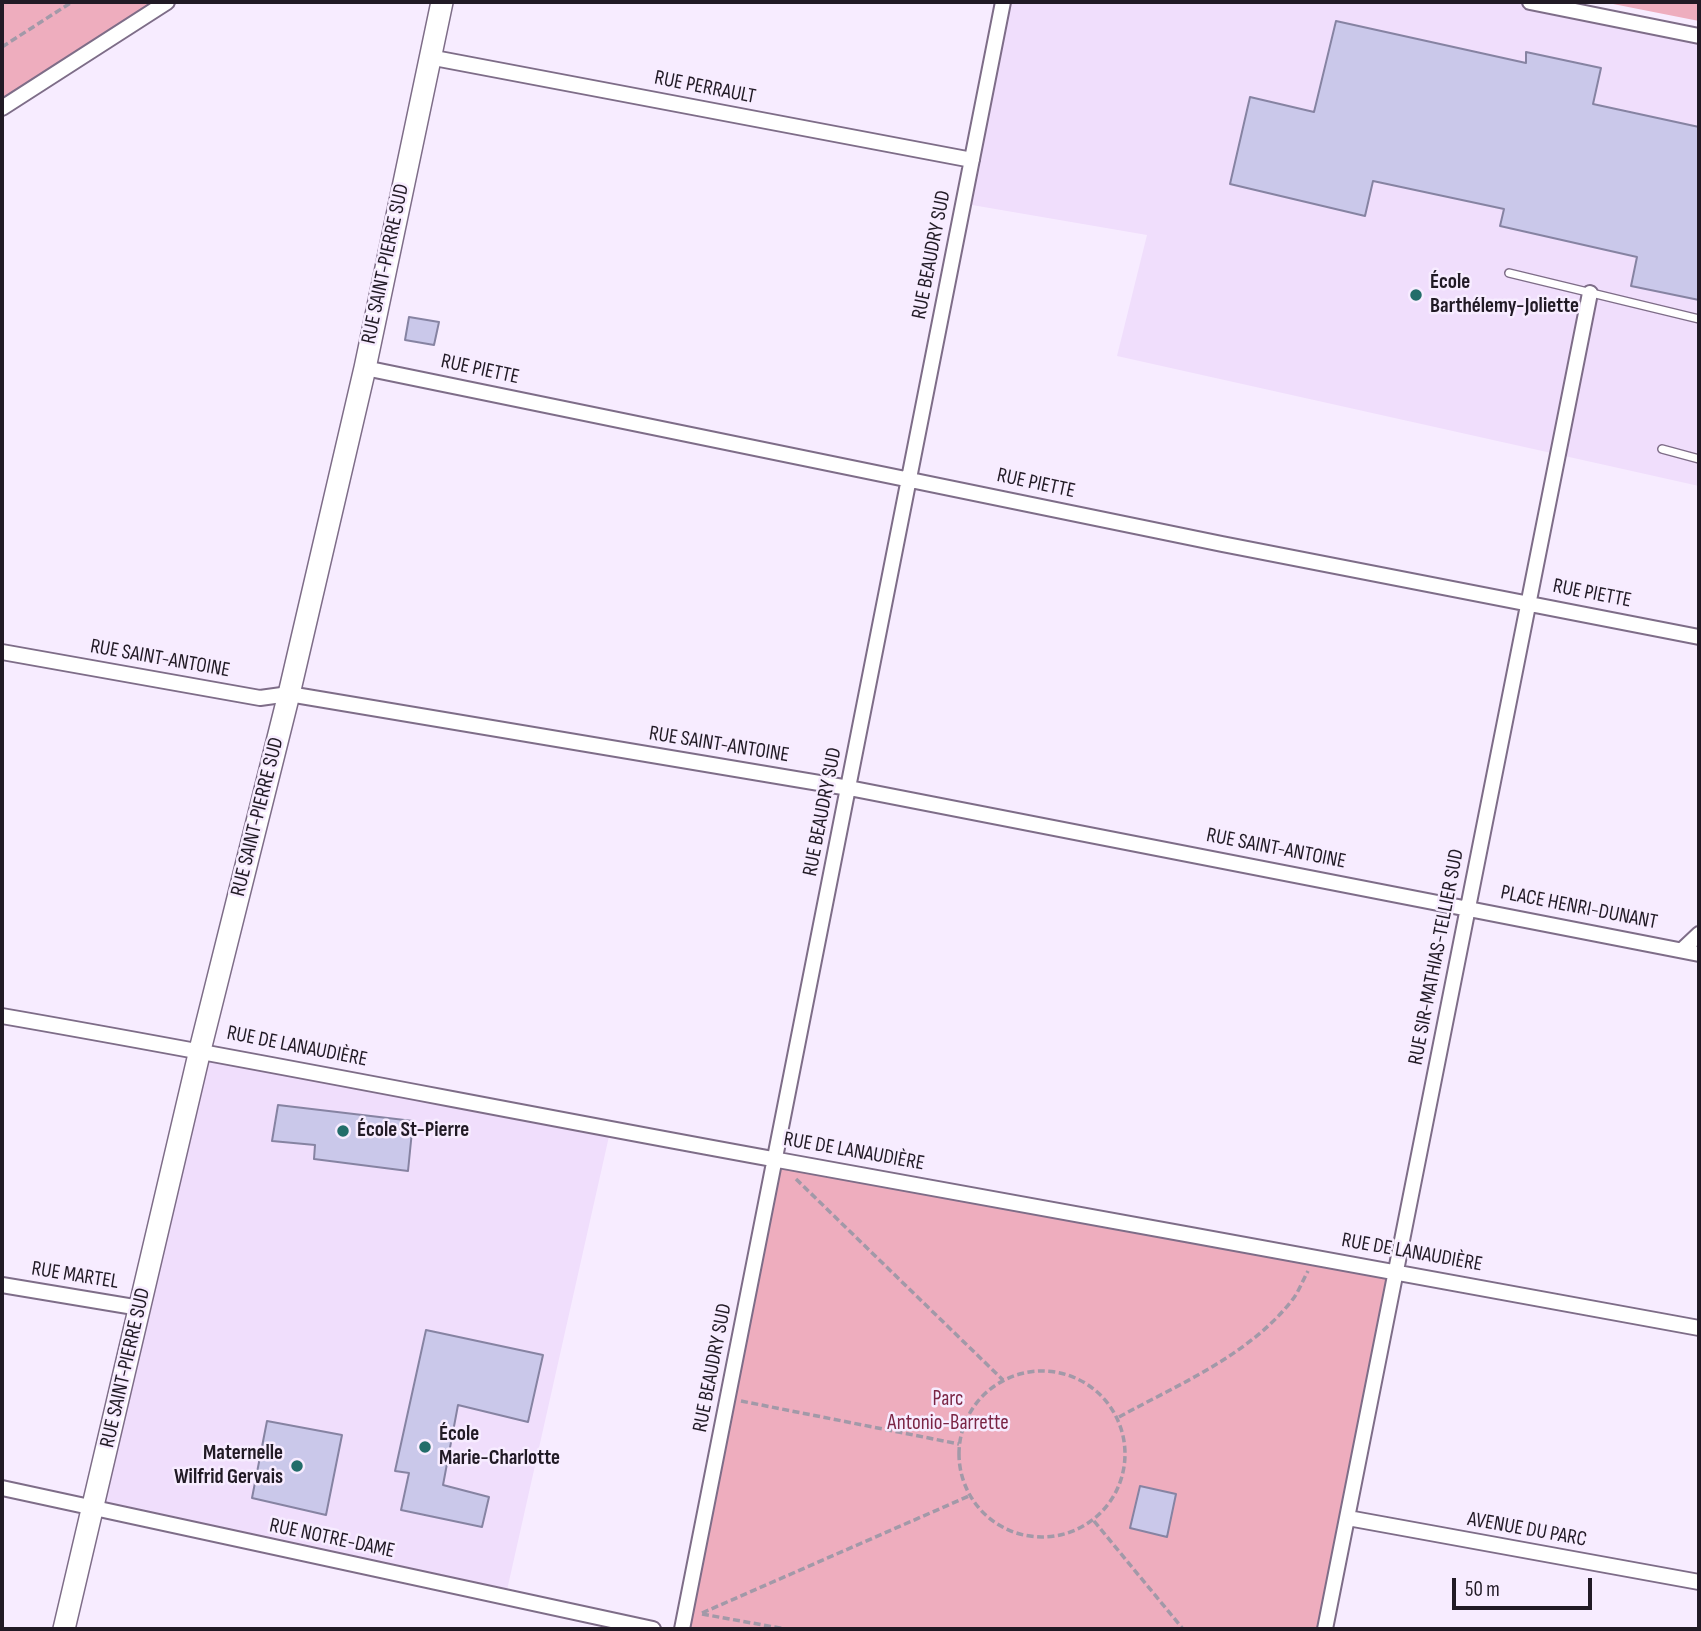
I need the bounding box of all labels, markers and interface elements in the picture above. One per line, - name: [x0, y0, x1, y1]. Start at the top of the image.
- street label: RUE PERRAULT: [652, 66, 758, 110]
- street label: RUE SAINT-PIERRE SUD: [357, 182, 415, 346]
- street label: RUE BEAUDRY SUD: [907, 189, 957, 321]
- place label: École Barthélemy-Joliette: [1430, 270, 1579, 320]
- marker: École Barthélemy-Joliette: [1408, 287, 1424, 303]
- street label: RUE PIETTE: [438, 349, 522, 391]
- street label: RUE PIETTE: [994, 463, 1078, 505]
- street label: RUE PIETTE: [1551, 574, 1633, 614]
- street label: RUE SAINT-ANTOINE: [88, 634, 232, 684]
- street label: RUE SAINT-ANTOINE: [647, 721, 791, 769]
- street label: RUE SAINT-PIERRE SUD: [226, 735, 290, 899]
- street label: RUE BEAUDRY SUD: [798, 746, 848, 878]
- street label: RUE SAINT-ANTOINE: [1204, 823, 1348, 875]
- street label: RUE SIR-MATHIAS-TELLIER SUD: [1404, 847, 1470, 1067]
- street label: PLACE HENRI-DUNANT: [1498, 880, 1660, 936]
- street label: RUE DE LANAUDIÈRE: [225, 1021, 369, 1073]
- place label: École St-Pierre: [357, 1118, 469, 1144]
- marker: École St-Pierre: [335, 1123, 351, 1139]
- street label: RUE DE LANAUDIÈRE: [782, 1127, 926, 1177]
- street label: RUE DE LANAUDIÈRE: [1340, 1228, 1484, 1278]
- street label: RUE MARTEL: [30, 1257, 120, 1295]
- street label: RUE SAINT-PIERRE SUD: [95, 1286, 157, 1450]
- street label: RUE BEAUDRY SUD: [688, 1302, 738, 1434]
- park label: Parc Antonio-Barrette: [887, 1387, 1009, 1437]
- place label: École Marie-Charlotte: [439, 1422, 560, 1472]
- marker: École Marie-Charlotte: [417, 1439, 433, 1455]
- place label: Maternelle Wilfrid Gervais: [174, 1441, 283, 1491]
- marker: Maternelle Wilfrid Gervais: [289, 1458, 305, 1474]
- street label: AVENUE DU PARC: [1465, 1507, 1589, 1553]
- street label: RUE NOTRE-DAME: [267, 1513, 397, 1565]
- scale bar: [1456, 1564, 1596, 1608]
- text: 50 m: [1465, 1577, 1500, 1602]

